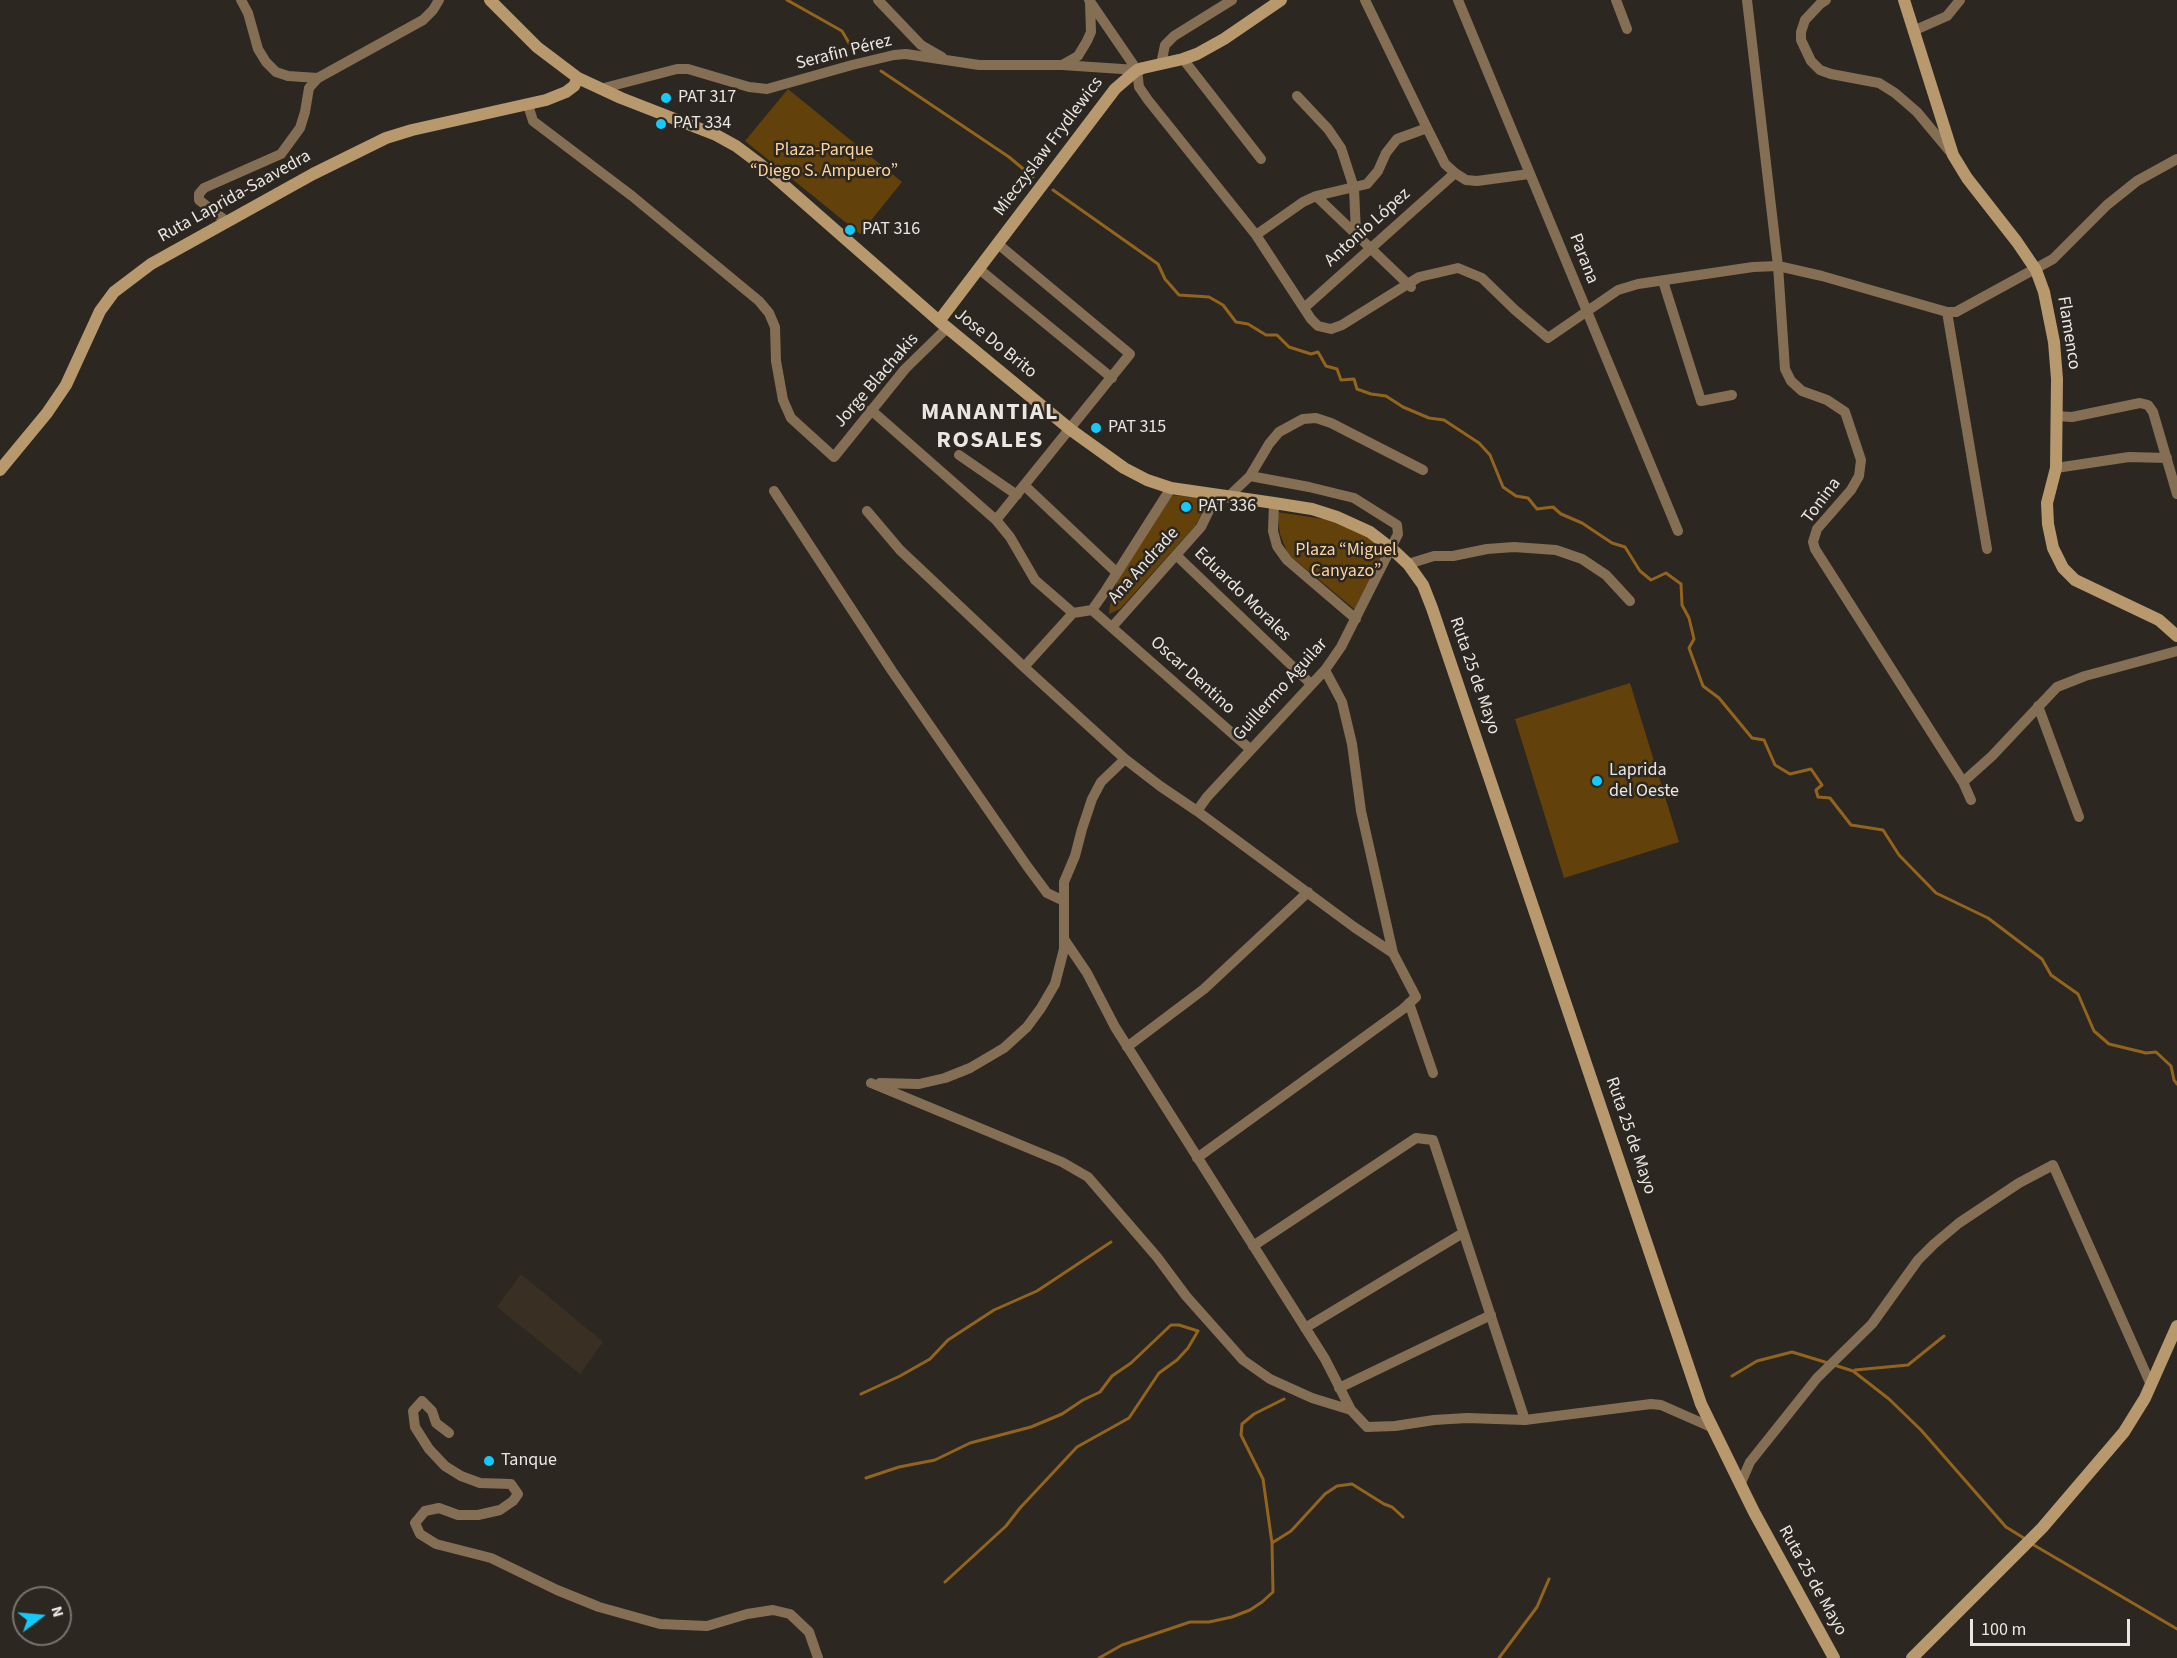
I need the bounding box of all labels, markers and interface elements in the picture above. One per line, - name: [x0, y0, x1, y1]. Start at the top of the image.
- street label: Serafin Pérez: [794, 31, 894, 75]
- street label: Mieczyslaw Frydlewics: [990, 73, 1108, 221]
- place label: PAT 317: [678, 87, 736, 109]
- marker: PAT 317: [659, 91, 673, 105]
- place label: PAT 334: [673, 113, 731, 135]
- marker: PAT 334: [654, 117, 668, 131]
- park label: Plaza-Parque “Diego S. Ampuero”: [750, 140, 898, 182]
- street label: Ruta Laprida-Saavedra: [155, 146, 315, 248]
- street label: Antonio López: [1321, 184, 1415, 272]
- place label: PAT 316: [862, 219, 920, 241]
- marker: PAT 316: [843, 223, 857, 237]
- street label: Parana: [1564, 231, 1602, 287]
- street label: Flamenco: [2052, 295, 2084, 371]
- street label: Jose Do Brito: [949, 304, 1041, 384]
- street label: Jorge Blachakis: [830, 329, 924, 433]
- district label: MANANTIAL ROSALES: [921, 400, 1059, 456]
- place label: PAT 315: [1108, 417, 1166, 439]
- marker: PAT 315: [1089, 421, 1103, 435]
- street label: Tonina: [1798, 474, 1846, 528]
- place label: PAT 336: [1198, 496, 1256, 518]
- marker: PAT 336: [1179, 500, 1193, 514]
- street label: Ana Andrade: [1104, 523, 1184, 609]
- park label: Plaza “Miguel Canyazo”: [1295, 540, 1397, 582]
- street label: Eduardo Morales: [1189, 543, 1295, 647]
- street label: Ruta 25 de Mayo: [1444, 614, 1504, 738]
- street label: Oscar Dentino: [1145, 632, 1239, 720]
- street label: Guillermo Aguilar: [1229, 634, 1333, 746]
- place label: Laprida del Oeste: [1609, 760, 1679, 802]
- marker: Laprida del Oeste: [1590, 774, 1604, 788]
- street label: Ruta 25 de Mayo: [1600, 1074, 1660, 1198]
- place label: Tanque: [501, 1450, 557, 1472]
- marker: Tanque: [482, 1454, 496, 1468]
- street label: Ruta 25 de Mayo: [1773, 1522, 1851, 1640]
- north arrow: [12, 1586, 72, 1646]
- text: N: [45, 1603, 69, 1620]
- scale bar: [1973, 1607, 2134, 1645]
- text: 100 m: [1981, 1617, 2026, 1642]

